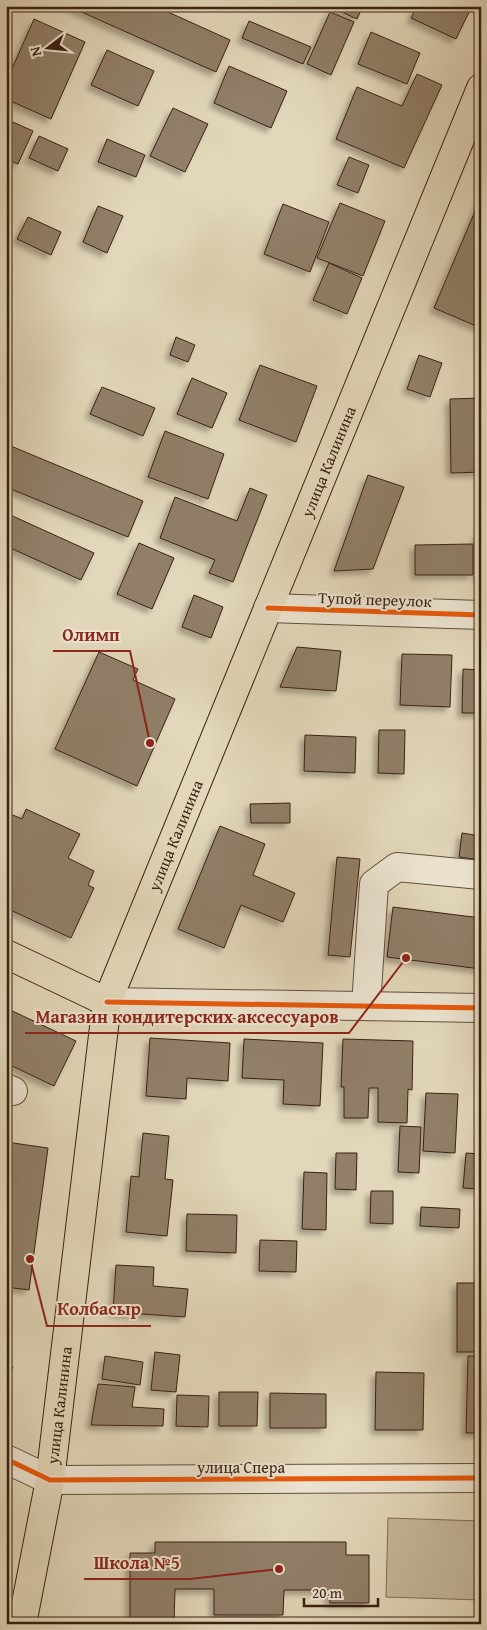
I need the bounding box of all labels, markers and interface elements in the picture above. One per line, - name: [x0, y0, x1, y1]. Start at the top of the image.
- north arrow: [22, 22, 72, 72]
- text: N: [24, 44, 46, 59]
- street label: улица Калинина: [294, 402, 362, 522]
- street label: Тупой переулок: [318, 585, 433, 613]
- callout: Олимп: [53, 618, 130, 651]
- text: Олимп: [62, 621, 120, 648]
- street label: улица Калинина: [141, 776, 209, 896]
- callout: Магазин кондитерских аксессуаров: [25, 1000, 349, 1033]
- text: Магазин кондитерских аксессуаров: [35, 1003, 339, 1030]
- callout: Колбасыр: [47, 1293, 151, 1326]
- text: Колбасыр: [57, 1295, 141, 1322]
- street label: улица Калинина: [40, 1345, 78, 1466]
- street label: улица Спера: [196, 1455, 285, 1479]
- callout: Школа №5: [84, 1546, 190, 1579]
- text: Школа №5: [94, 1549, 180, 1576]
- scale bar: [304, 1575, 378, 1607]
- text: 20 m: [312, 1582, 343, 1603]

